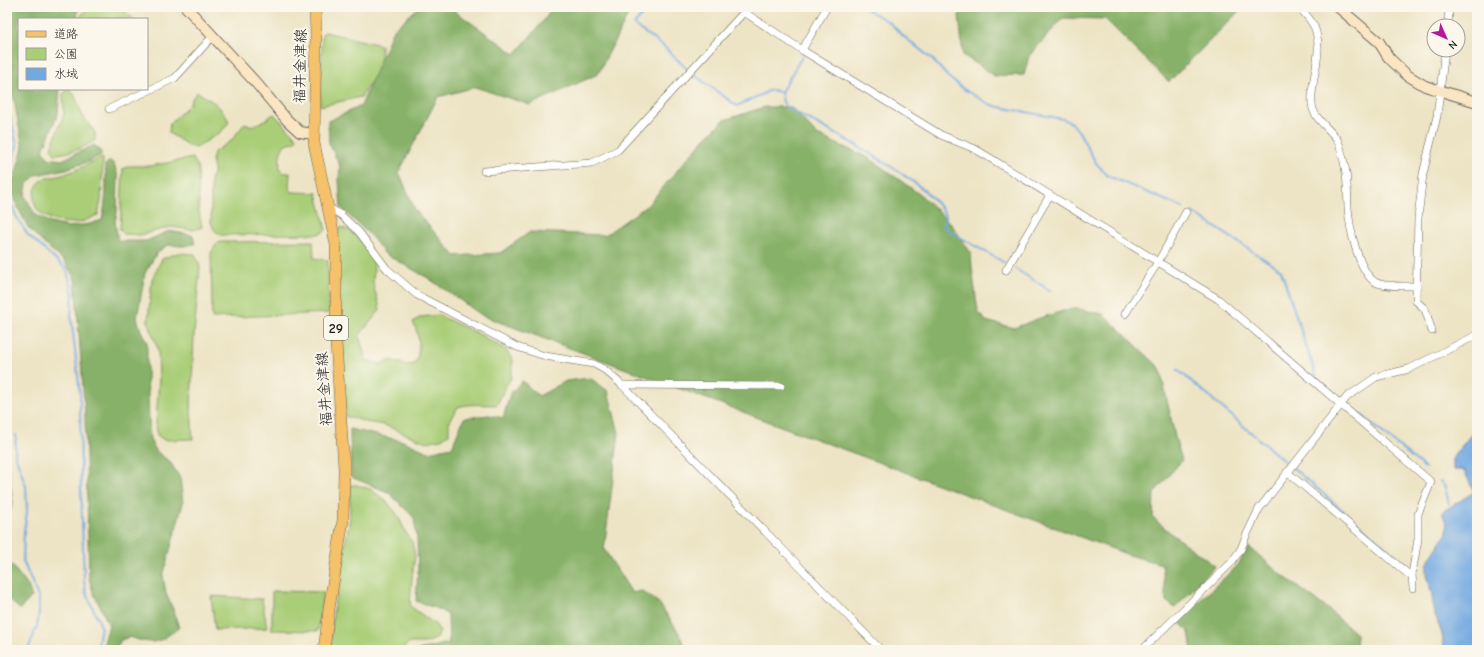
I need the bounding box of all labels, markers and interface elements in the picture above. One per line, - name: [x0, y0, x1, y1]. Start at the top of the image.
- legend: [18, 18, 148, 90]
- north arrow: [1426, 18, 1466, 58]
- text: 道路: [54, 27, 78, 41]
- street label: 福井金津線: [290, 28, 310, 104]
- text: N: [1446, 38, 1460, 52]
- text: 公園: [54, 47, 78, 61]
- text: 水域: [54, 67, 78, 81]
- road number: 29: [324, 316, 348, 340]
- street label: 福井金津線: [312, 351, 336, 427]

